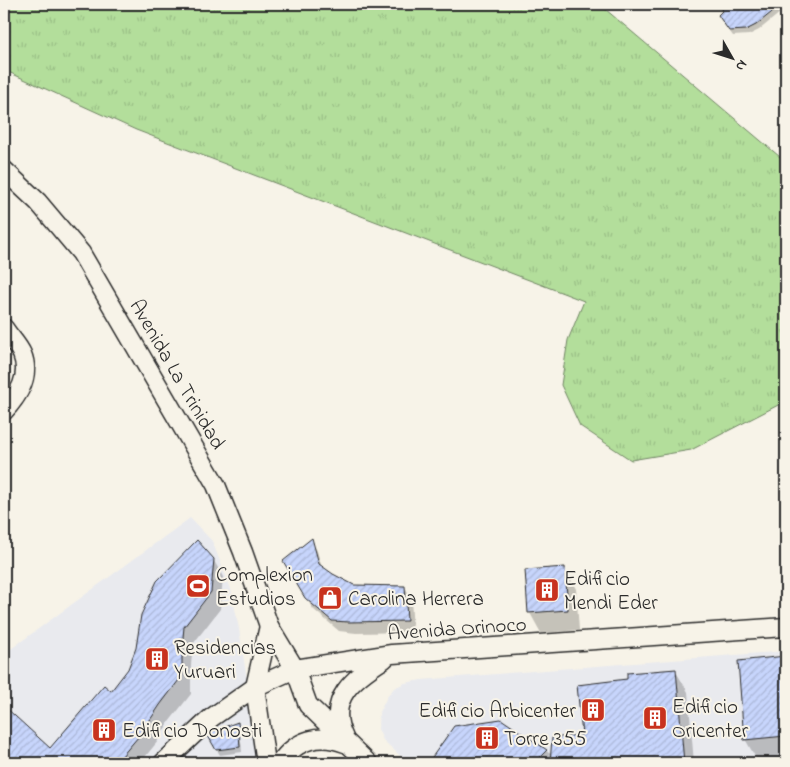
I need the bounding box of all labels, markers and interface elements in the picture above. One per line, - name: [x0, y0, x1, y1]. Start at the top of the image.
- north arrow: [708, 32, 758, 82]
- text: N: [730, 55, 752, 76]
- street label: Avenida La Trinidad: [121, 294, 232, 456]
- place label: Complexion Estudios: [216, 561, 313, 615]
- place label: Edificio Mendi Eder: [564, 565, 658, 619]
- sports icon: Complexion Estudios: [185, 573, 211, 599]
- building icon: Edificio Mendi Eder: [534, 577, 560, 603]
- shop icon: Carolina Herrera: [317, 585, 343, 611]
- place label: Carolina Herrera: [348, 585, 484, 615]
- street label: Avenida Orinoco: [387, 610, 528, 650]
- place label: Residencias Yuruari: [174, 634, 276, 688]
- building icon: Residencias Yuruari: [144, 646, 170, 672]
- place label: Edificio Oricenter: [672, 693, 749, 747]
- place label: Edificio Arbicenter: [419, 697, 576, 727]
- building icon: Edificio Arbicenter: [580, 697, 606, 723]
- building icon: Edificio Oricenter: [642, 705, 668, 731]
- building icon: Edificio Donosti: [91, 717, 117, 743]
- place label: Edificio Donosti: [122, 717, 262, 747]
- building icon: Torre 355: [474, 725, 500, 751]
- place label: Torre 355: [504, 725, 587, 755]

